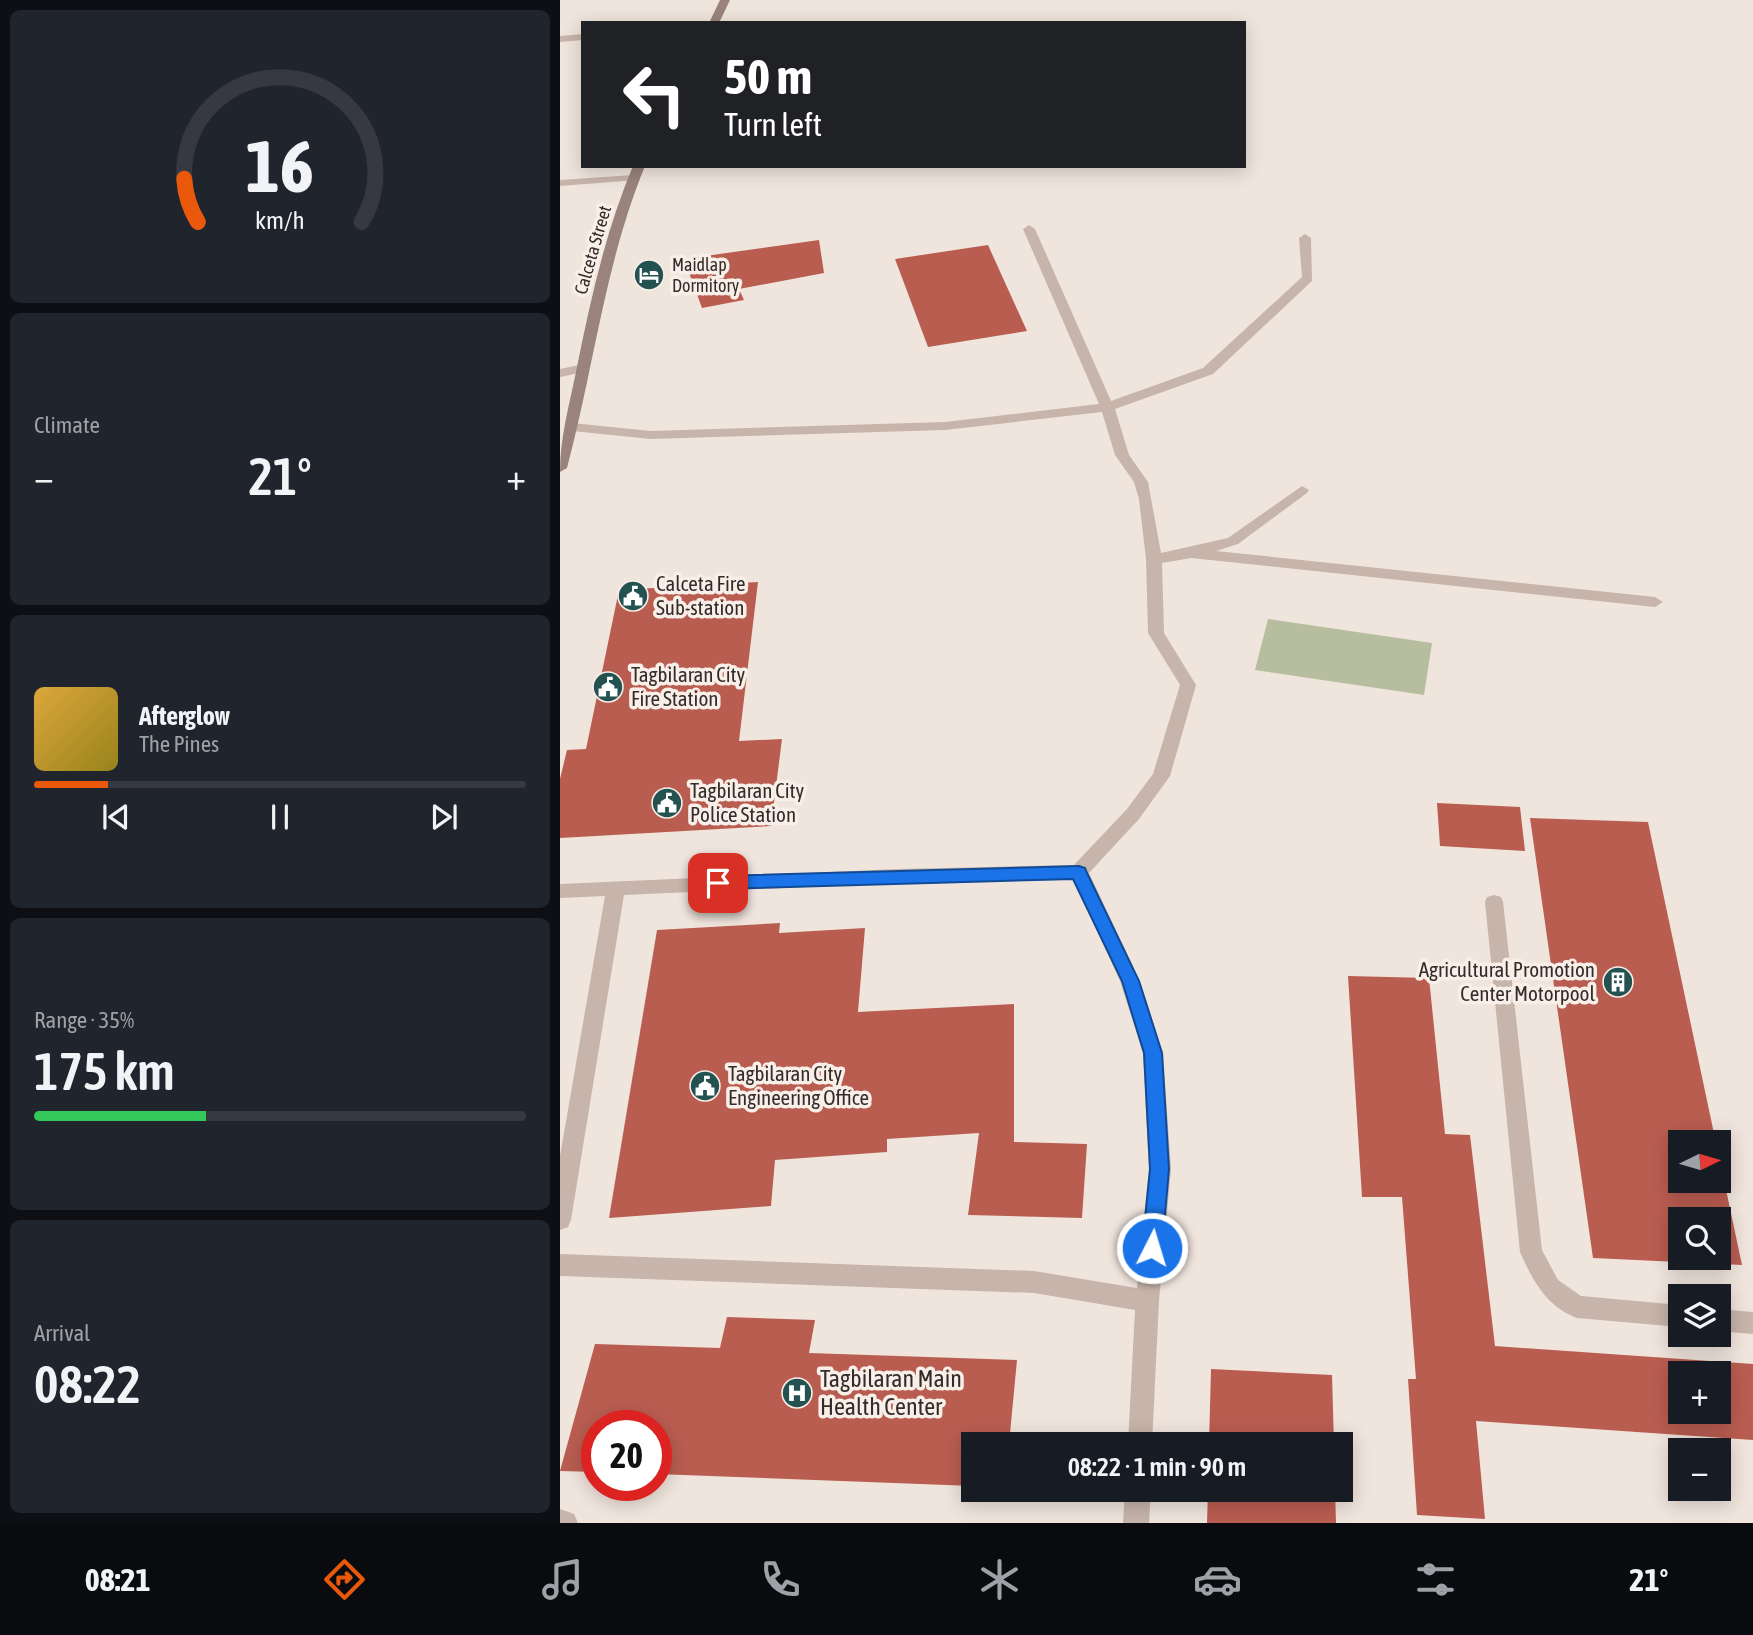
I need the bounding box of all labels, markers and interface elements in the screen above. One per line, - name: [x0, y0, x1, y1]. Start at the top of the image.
- text: 50 m: [724, 48, 812, 104]
- icon: left: [609, 49, 700, 140]
- text: Turn left: [724, 106, 822, 143]
- text: 16: [246, 125, 314, 208]
- street label: Calceta Street: [570, 203, 615, 297]
- text: km/h: [255, 206, 305, 234]
- place label: Maidlap Dormitory: [672, 254, 739, 296]
- hotel icon: Maidlap Dormitory: [632, 258, 666, 292]
- text: Climate: [34, 412, 100, 438]
- text: 21°: [248, 446, 312, 506]
- text: −: [34, 455, 54, 498]
- text: +: [506, 455, 526, 498]
- place label: Calceta Fire Sub-station: [656, 571, 746, 619]
- public building icon: Calceta Fire Sub-station: [616, 579, 650, 613]
- place label: Tagbilaran City Fire Station: [631, 662, 746, 710]
- public building icon: Tagbilaran City Fire Station: [591, 670, 625, 704]
- text: Afterglow: [139, 701, 230, 731]
- text: The Pines: [139, 731, 219, 757]
- place label: Tagbilaran City Police Station: [690, 778, 805, 826]
- public building icon: Tagbilaran City Police Station: [650, 786, 684, 820]
- icon: previous: [97, 798, 135, 836]
- icon: pause: [261, 798, 299, 836]
- icon: next: [425, 798, 463, 836]
- pin: [688, 853, 748, 913]
- icon: arrive: [699, 864, 737, 902]
- place label: Agricultural Promotion Center Motorpool: [1419, 957, 1595, 1005]
- building icon: Agricultural Promotion Center Motorpool: [1601, 965, 1635, 999]
- text: Range · 35%: [34, 1007, 134, 1033]
- text: 175 km: [34, 1041, 175, 1101]
- place label: Tagbilaran City Engineering Office: [728, 1061, 869, 1109]
- public building icon: Tagbilaran City Engineering Office: [688, 1069, 722, 1103]
- north arrow: [1668, 1130, 1731, 1194]
- map controls: [1668, 1130, 1731, 1501]
- button: search: [1668, 1207, 1731, 1270]
- position arrow: [1115, 1211, 1189, 1285]
- button: layers: [1668, 1284, 1731, 1347]
- text: Arrival: [34, 1320, 90, 1346]
- text: 08:22: [34, 1354, 141, 1414]
- button: +: [1668, 1361, 1731, 1424]
- place label: Tagbilaran Main Health Center: [820, 1365, 962, 1420]
- hospital icon: Tagbilaran Main Health Center: [780, 1376, 814, 1410]
- speed limit sign: 20: [581, 1410, 672, 1501]
- button: −: [1668, 1438, 1731, 1501]
- text: 08:22 · 1 min · 90 m: [1068, 1452, 1246, 1482]
- icon: directions: [320, 1555, 369, 1604]
- icon: music: [538, 1555, 587, 1604]
- icon: phone: [756, 1555, 805, 1604]
- icon: climate: [975, 1555, 1024, 1604]
- icon: car: [1193, 1555, 1242, 1604]
- icon: filters: [1411, 1555, 1460, 1604]
- text: 08:21: [85, 1561, 150, 1598]
- text: 21°: [1629, 1561, 1668, 1598]

